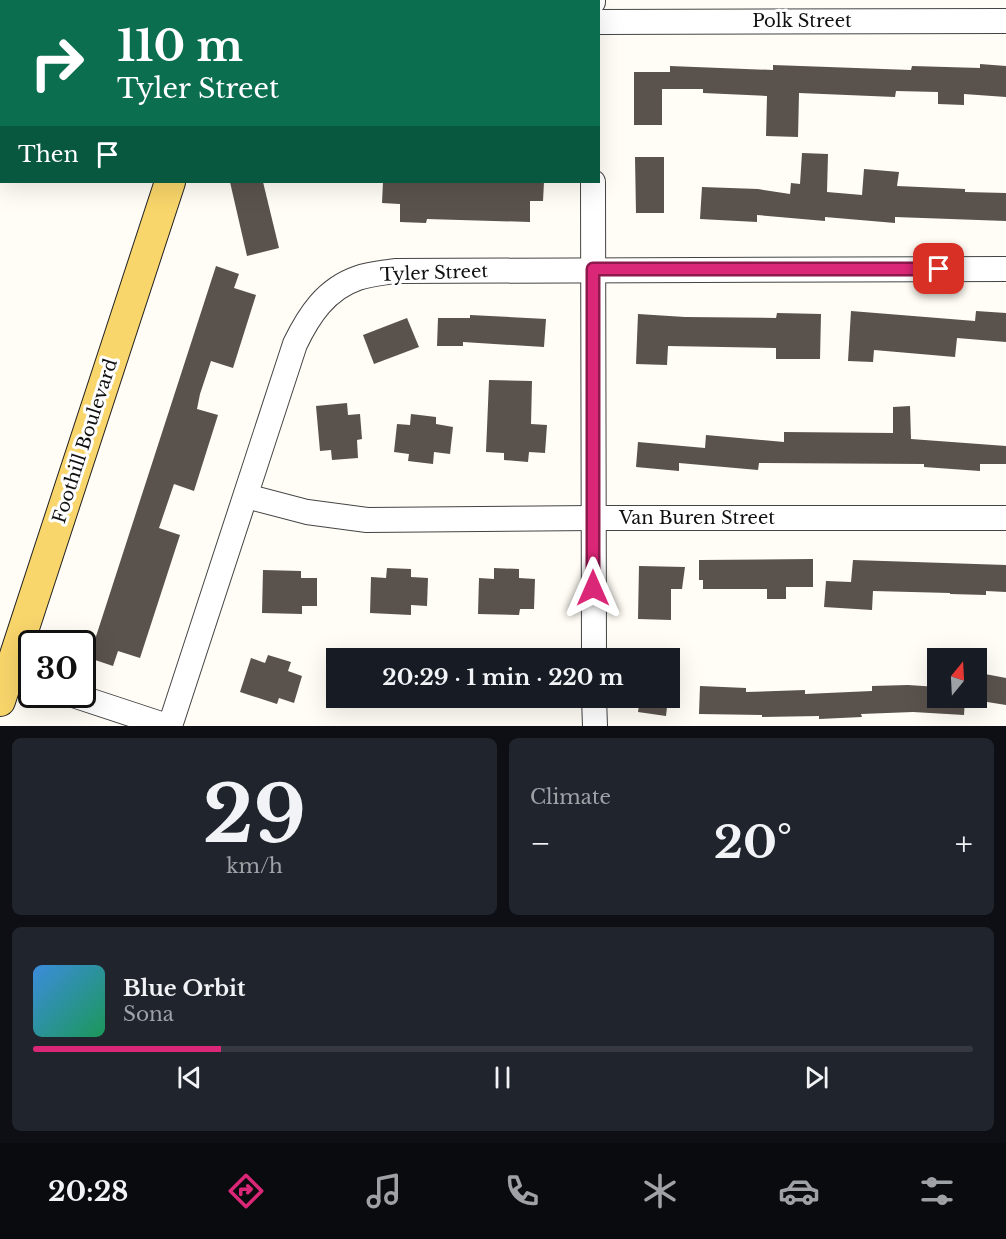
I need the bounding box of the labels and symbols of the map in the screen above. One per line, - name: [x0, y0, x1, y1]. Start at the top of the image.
- street label: Polk Street: [752, 10, 852, 32]
- pin: [913, 243, 964, 294]
- street label: Tyler Street: [380, 260, 489, 286]
- street label: Foothill Boulevard: [48, 356, 122, 526]
- street label: Van Buren Street: [618, 507, 775, 529]
- position arrow: [561, 556, 625, 620]
- speed limit sign: 30: [18, 630, 96, 708]
- north arrow: [927, 648, 987, 708]

